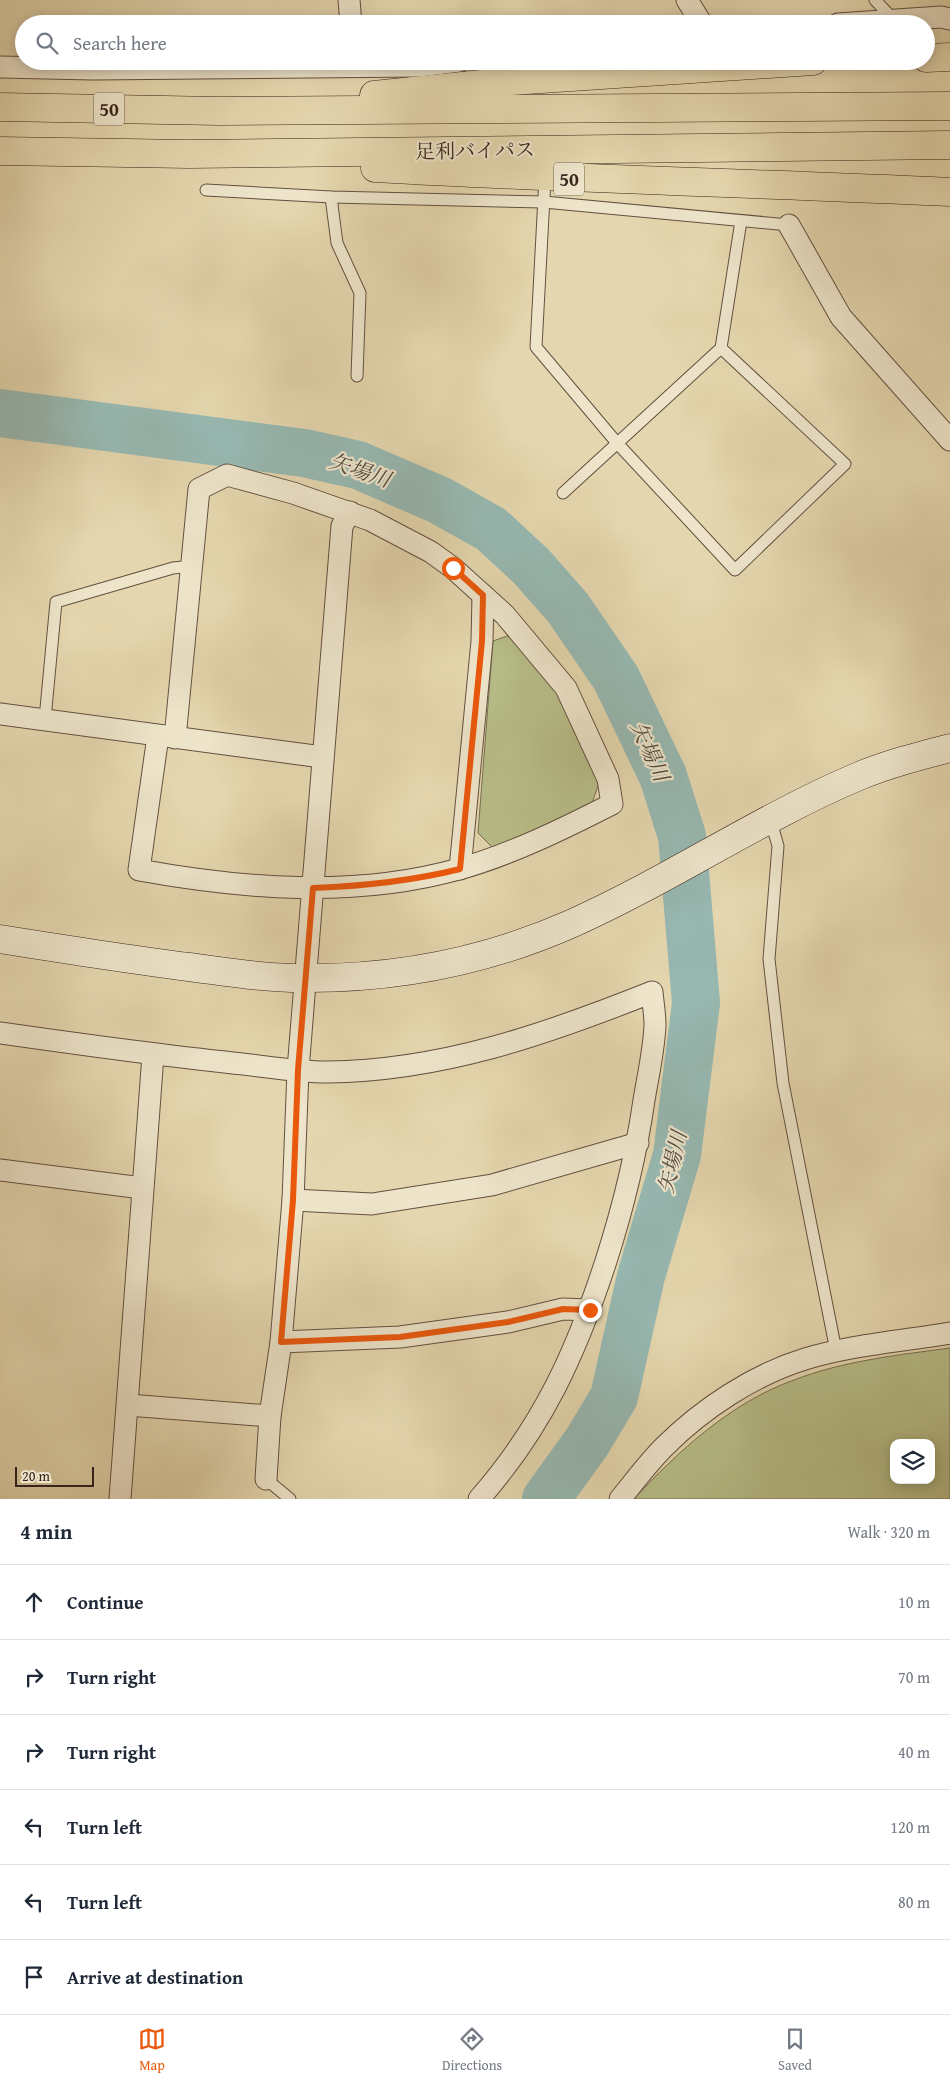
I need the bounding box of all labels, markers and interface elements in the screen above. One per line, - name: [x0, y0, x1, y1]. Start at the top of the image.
- search box: [15, 15, 935, 70]
- icon: search: [33, 29, 61, 57]
- text: Search here: [73, 29, 167, 57]
- road number: 50: [94, 92, 124, 126]
- street label: 足利バイパス: [415, 134, 535, 166]
- road number: 50: [554, 162, 584, 195]
- water label: 矢場川: [325, 445, 397, 496]
- route start: [442, 557, 465, 580]
- water label: 矢場川: [623, 716, 678, 788]
- water label: 矢場川: [650, 1126, 695, 1196]
- route end: [579, 1299, 602, 1322]
- map controls: [890, 1439, 935, 1484]
- button: layers: [890, 1439, 935, 1484]
- scale bar: [15, 1464, 94, 1487]
- text: 20 m: [22, 1466, 50, 1486]
- text: 4 min: [20, 1516, 72, 1547]
- text: Walk · 320 m: [847, 1520, 930, 1544]
- icon: ahead: [20, 1588, 48, 1616]
- text: Continue: [67, 1588, 144, 1616]
- text: 10 m: [898, 1590, 930, 1614]
- icon: right: [20, 1663, 48, 1691]
- text: Turn right: [67, 1663, 156, 1691]
- text: 70 m: [898, 1665, 930, 1689]
- icon: right: [20, 1738, 48, 1766]
- text: Turn right: [67, 1738, 156, 1766]
- text: 40 m: [898, 1740, 930, 1764]
- icon: left: [20, 1813, 48, 1841]
- text: Turn left: [67, 1813, 142, 1841]
- text: 120 m: [890, 1815, 930, 1839]
- icon: left: [20, 1888, 48, 1916]
- text: Turn left: [67, 1888, 142, 1916]
- text: 80 m: [898, 1890, 930, 1914]
- icon: arrive: [20, 1963, 48, 1991]
- text: Arrive at destination: [67, 1963, 243, 1991]
- tab: Map: [138, 2025, 166, 2075]
- tab: Directions: [442, 2025, 502, 2075]
- tab: Saved: [778, 2025, 812, 2075]

